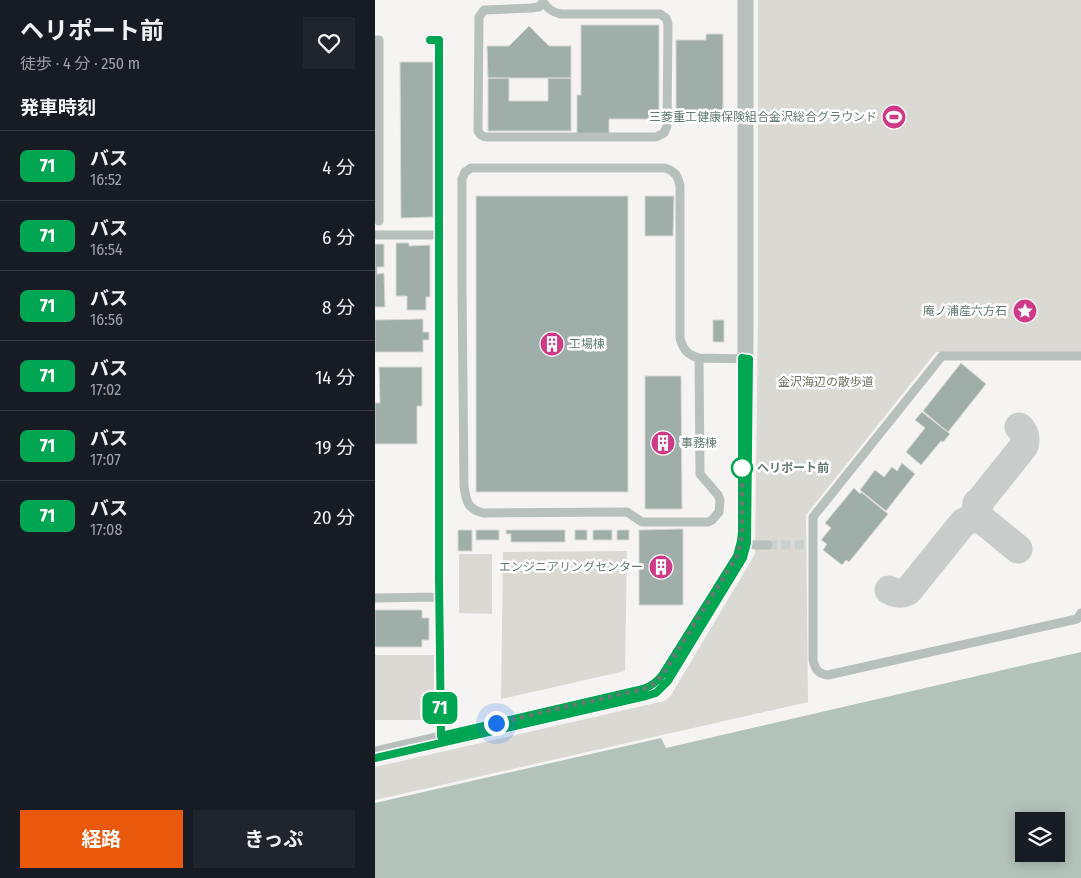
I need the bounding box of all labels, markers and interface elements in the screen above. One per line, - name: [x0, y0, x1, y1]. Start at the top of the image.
- text: ヘリポート前: [20, 17, 164, 45]
- button: heart: [303, 17, 355, 69]
- text: 徒歩 · 4 分 · 250 m: [20, 54, 140, 73]
- text: 発車時刻: [20, 96, 96, 119]
- sports icon: 三菱重工健康保険組合金沢総合グラウンド: [881, 104, 907, 130]
- place label: 三菱重工健康保険組合金沢総合グラウンド: [649, 110, 877, 124]
- text: バス: [90, 147, 128, 170]
- text: 71: [40, 155, 55, 177]
- text: 4 分: [322, 156, 355, 179]
- text: 16:52: [90, 170, 122, 189]
- text: バス: [90, 217, 128, 240]
- text: 71: [40, 225, 55, 247]
- text: 6 分: [322, 226, 355, 249]
- text: 16:54: [90, 240, 123, 259]
- text: バス: [90, 287, 128, 310]
- text: 71: [40, 295, 55, 317]
- text: 8 分: [322, 296, 355, 319]
- place icon: 庵ノ浦産六方石: [1012, 298, 1038, 324]
- place label: 庵ノ浦産六方石: [923, 304, 1007, 318]
- text: 16:56: [90, 310, 123, 329]
- building icon: 工場棟: [539, 331, 565, 357]
- place label: 工場棟: [569, 337, 605, 351]
- text: バス: [90, 357, 128, 380]
- text: 71: [40, 365, 55, 387]
- text: 14 分: [315, 366, 355, 389]
- park label: 金沢海辺の散歩道: [778, 375, 874, 389]
- text: 17:02: [90, 380, 121, 399]
- text: バス: [90, 427, 128, 450]
- building icon: 事務棟: [650, 430, 676, 456]
- text: 71: [40, 435, 55, 457]
- text: 19 分: [315, 436, 355, 459]
- place label: 事務棟: [681, 436, 717, 450]
- text: 17:07: [90, 450, 121, 469]
- marker: ヘリポート前: [731, 457, 753, 479]
- place label: ヘリポート前: [757, 461, 829, 475]
- text: バス: [90, 497, 128, 520]
- text: 71: [40, 505, 55, 527]
- text: 20 分: [313, 506, 355, 529]
- text: 17:08: [90, 520, 122, 539]
- building icon: エンジニアリングセンター: [648, 554, 674, 580]
- place label: エンジニアリングセンター: [499, 560, 643, 574]
- line badge: 71: [417, 692, 463, 724]
- text: 71: [432, 697, 448, 719]
- your location: [484, 711, 509, 736]
- button: 経路: [20, 810, 183, 868]
- button: きっぷ: [193, 810, 355, 868]
- map controls: [1015, 812, 1065, 862]
- button: layers: [1015, 812, 1065, 862]

